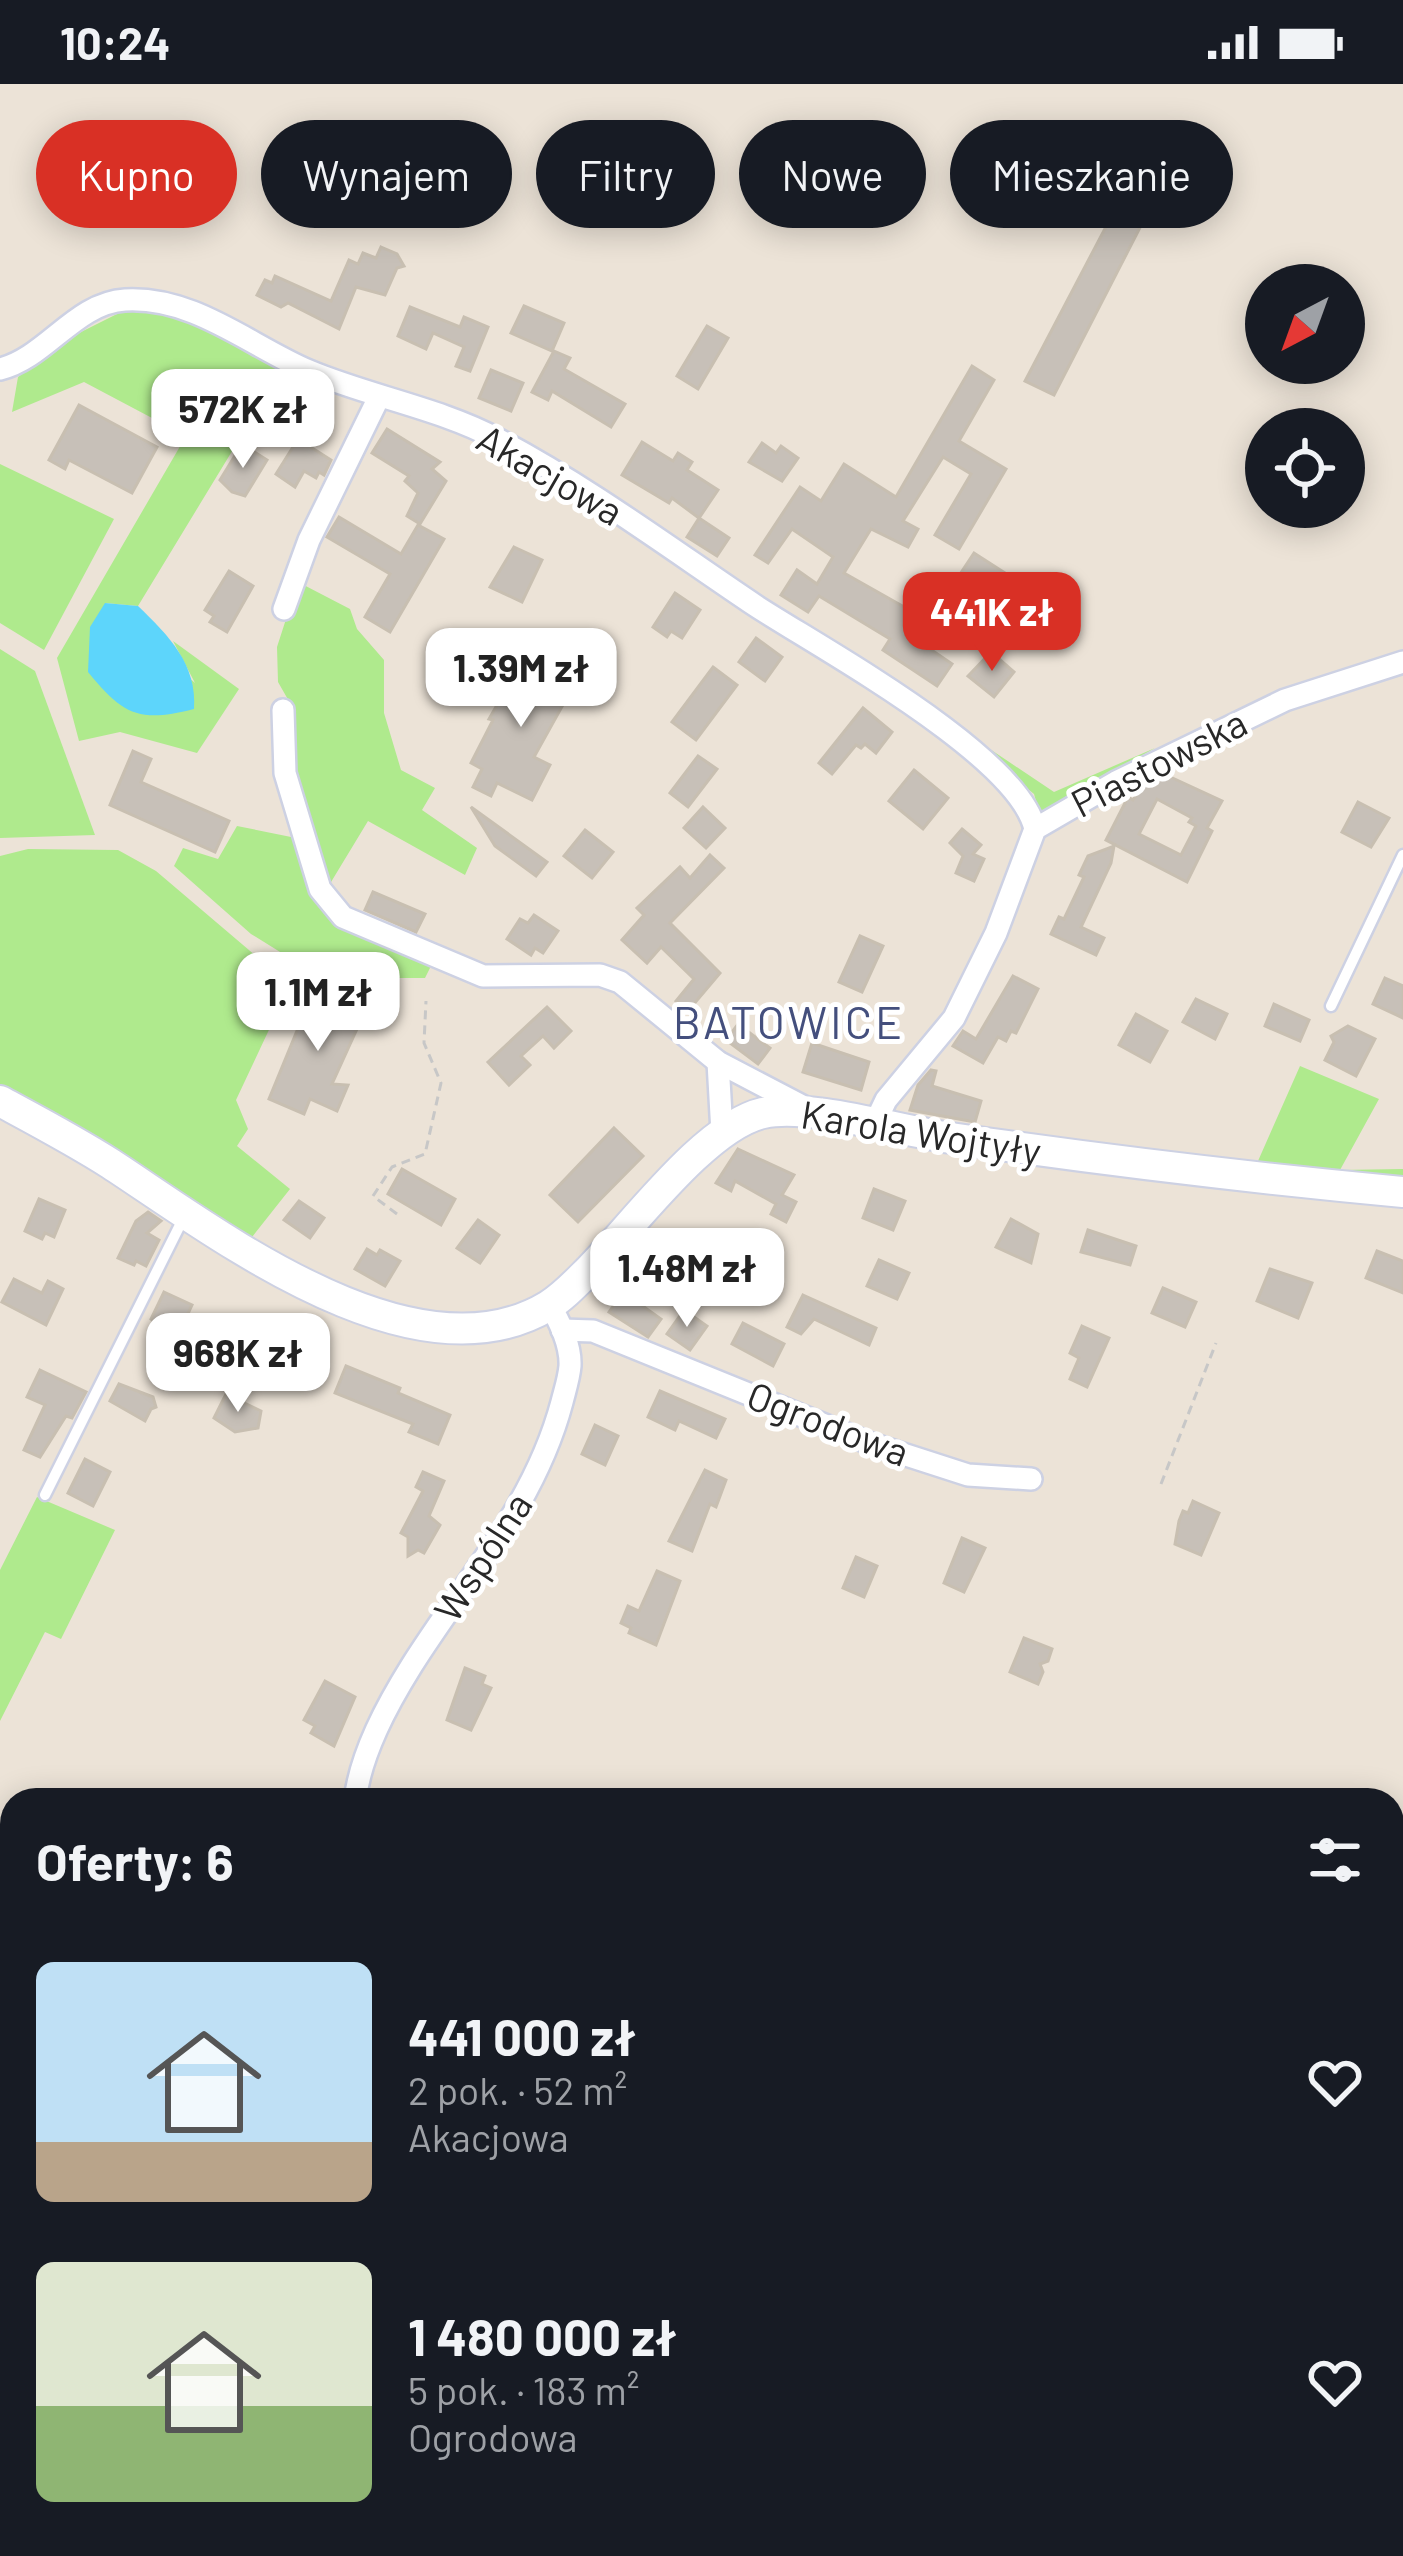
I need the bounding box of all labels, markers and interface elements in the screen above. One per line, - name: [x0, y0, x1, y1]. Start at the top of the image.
- text: 10:24: [60, 15, 170, 69]
- chip: Kupno: [36, 120, 237, 228]
- chip: Wynajem: [261, 120, 512, 228]
- chip: Filtry: [536, 120, 715, 228]
- chip: Nowe: [739, 120, 926, 228]
- chip: Mieszkanie: [950, 120, 1233, 228]
- north arrow: [1245, 264, 1365, 384]
- map controls: [1245, 264, 1365, 528]
- pin: 572K zł: [132, 369, 354, 471]
- text: 572K zł: [178, 384, 308, 431]
- button: locate: [1245, 408, 1365, 528]
- street label: Akacjowa: [469, 413, 632, 534]
- pin: 441K zł: [881, 572, 1103, 674]
- text: 441K zł: [930, 587, 1054, 634]
- pin: 1.39M zł: [397, 628, 645, 730]
- text: 1.39M zł: [453, 643, 589, 690]
- street label: Piastowska: [1063, 697, 1254, 826]
- pin: 1.1M zł: [207, 952, 429, 1054]
- text: 1.1M zł: [264, 967, 372, 1014]
- district label: BATOWICE: [673, 994, 905, 1048]
- street label: Karola Wojtyły: [798, 1089, 1045, 1174]
- pin: 1.48M zł: [563, 1228, 811, 1330]
- text: 1.48M zł: [617, 1243, 757, 1290]
- pin: 968K zł: [127, 1313, 349, 1415]
- text: 968K zł: [173, 1328, 303, 1375]
- street label: Ogrodowa: [741, 1370, 916, 1475]
- street label: Wspólna: [423, 1483, 541, 1629]
- icon: filters: [1302, 1827, 1368, 1893]
- text: Oferty: 6: [36, 1830, 234, 1891]
- text: 441 000 zł: [408, 2005, 636, 2066]
- icon: home: [132, 2010, 276, 2154]
- icon: heart: [1302, 2049, 1368, 2115]
- text: 2 pok. · 52 m²: [408, 2066, 627, 2113]
- text: Akacjowa: [408, 2113, 569, 2160]
- text: 1 480 000 zł: [408, 2305, 677, 2366]
- icon: home: [132, 2310, 276, 2454]
- icon: heart: [1302, 2349, 1368, 2415]
- text: 5 pok. · 183 m²: [408, 2366, 639, 2413]
- text: Ogrodowa: [408, 2413, 577, 2460]

